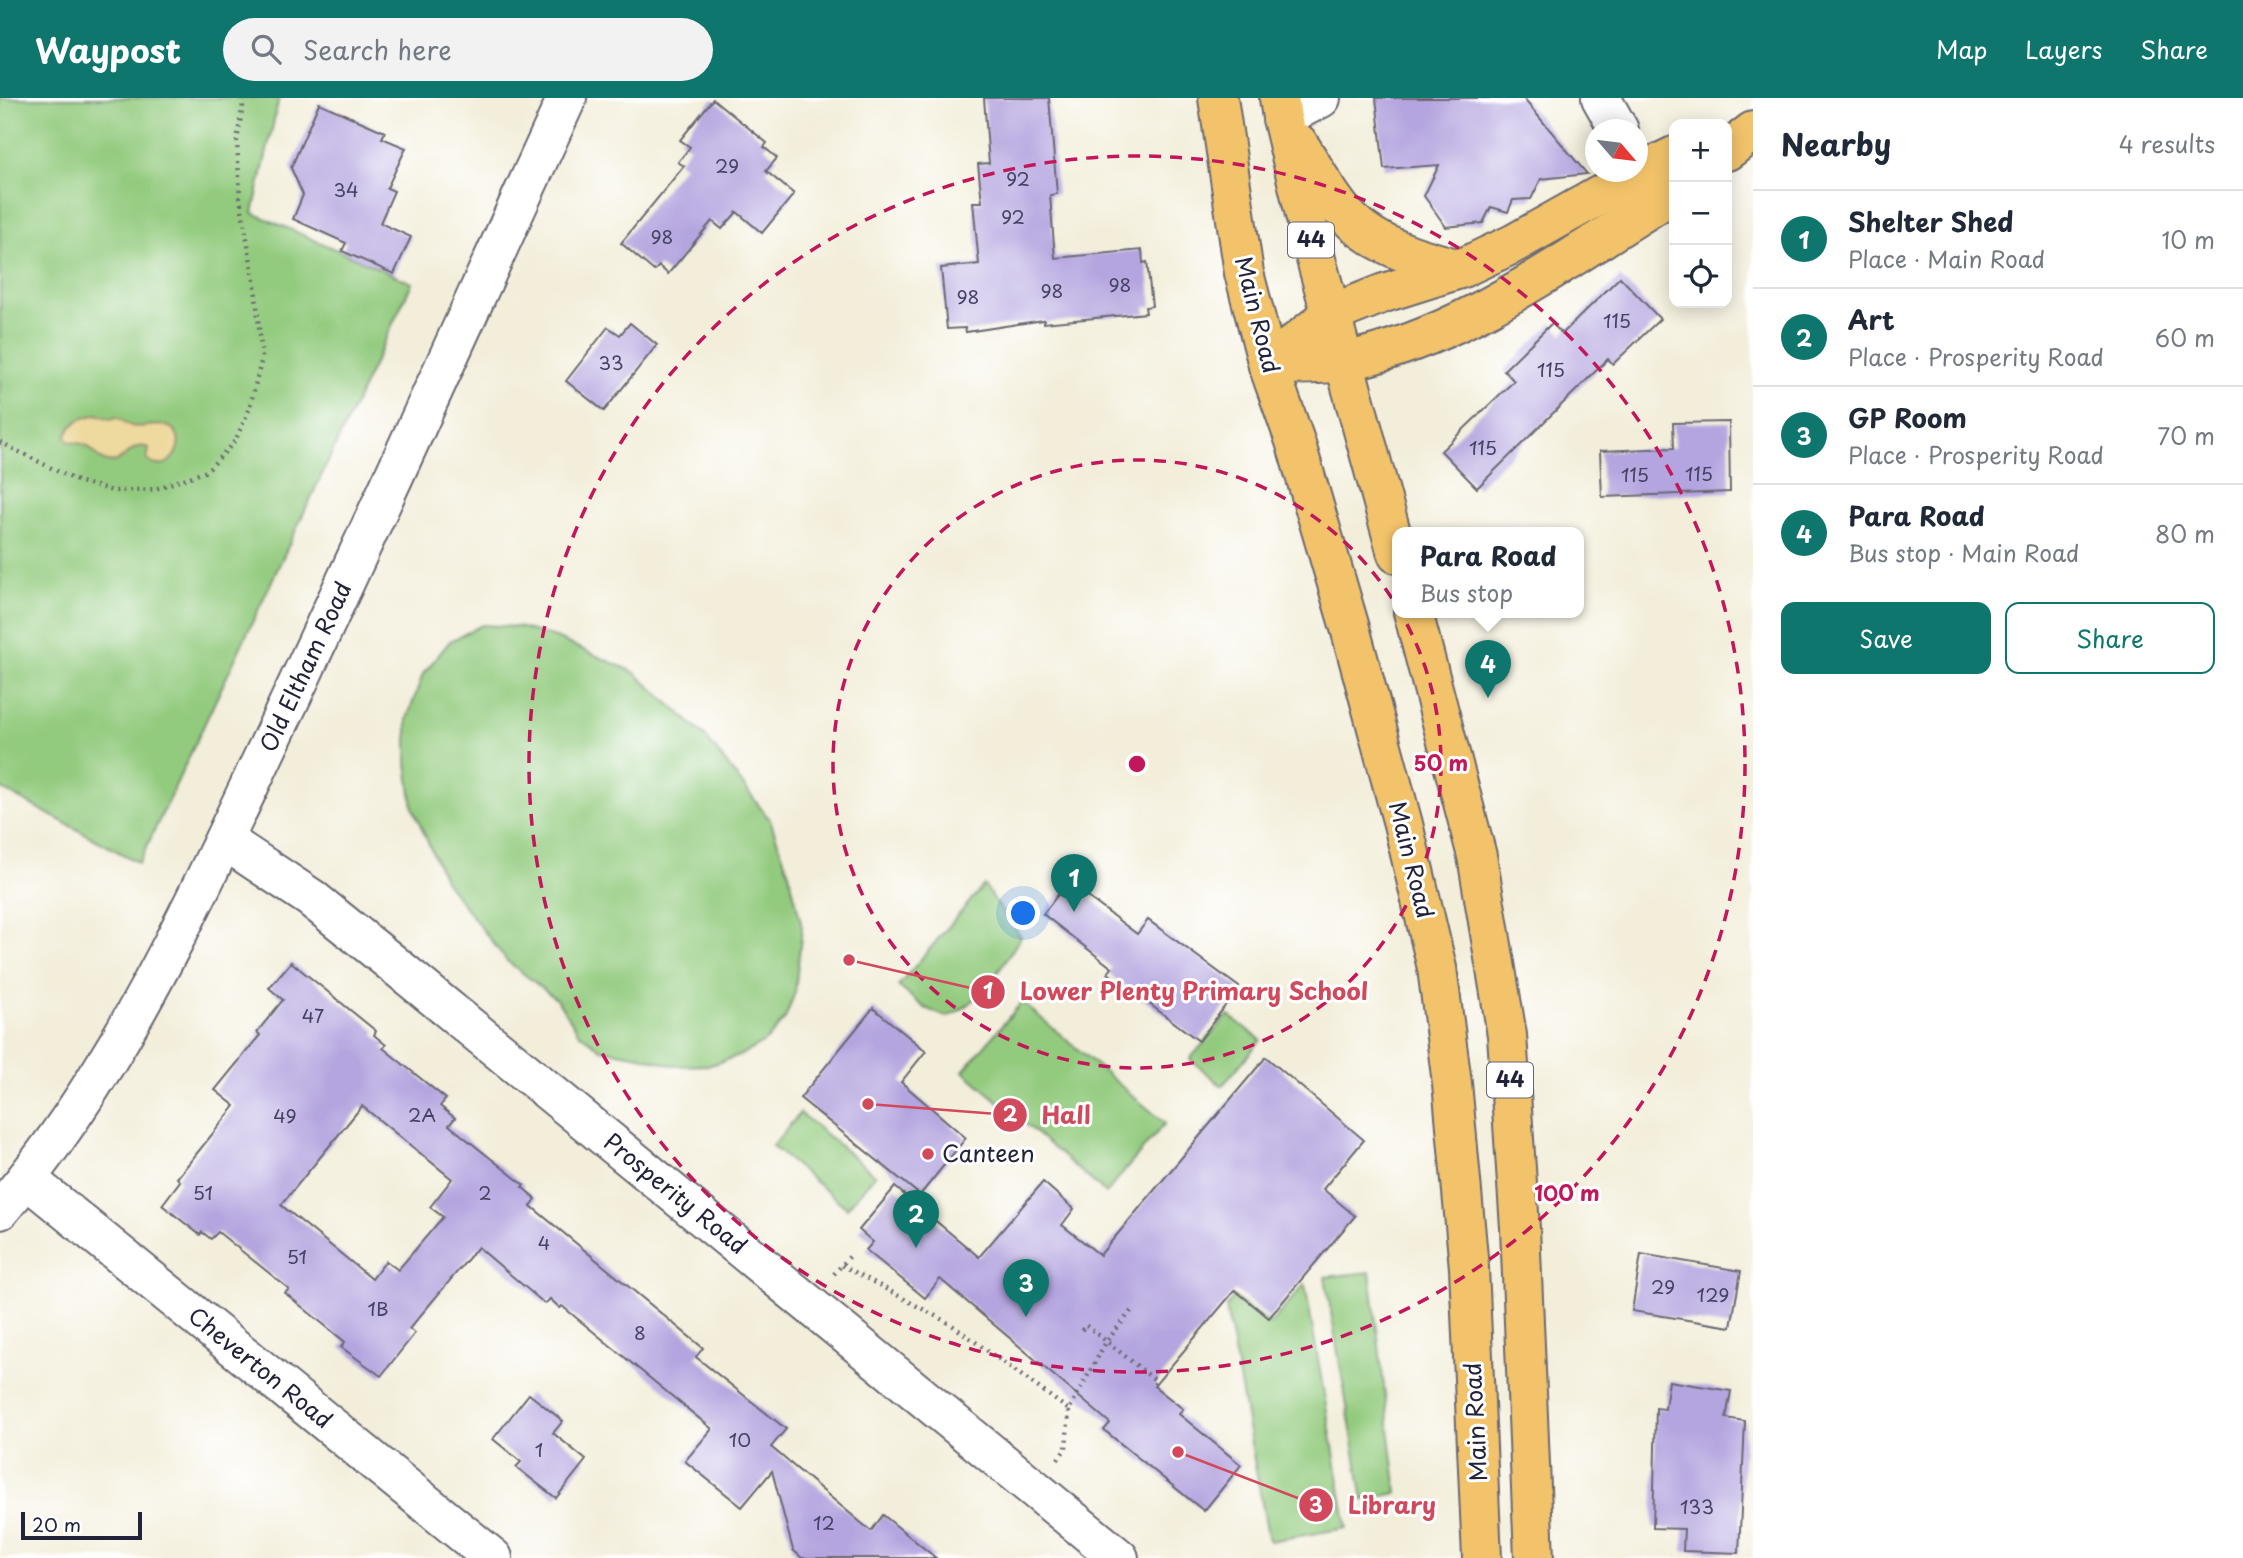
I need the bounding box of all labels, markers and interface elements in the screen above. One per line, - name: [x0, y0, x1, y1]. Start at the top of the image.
- search box: [223, 18, 713, 81]
- text: Waypost: [35, 24, 181, 74]
- icon: search: [247, 30, 285, 68]
- text: Search here: [303, 30, 452, 69]
- text: Map: [1936, 31, 1987, 67]
- text: Layers: [2025, 31, 2102, 67]
- text: Share: [2140, 31, 2208, 67]
- north arrow: [1585, 119, 1648, 182]
- map controls: [1669, 119, 1732, 308]
- button: +: [1669, 119, 1732, 182]
- text: Nearby: [1781, 121, 1891, 166]
- text: 4 results: [2119, 126, 2215, 161]
- house number: 29: [715, 151, 739, 179]
- house number: 92: [1006, 164, 1030, 192]
- house number: 34: [333, 175, 359, 203]
- button: −: [1669, 182, 1732, 245]
- house number: 92: [1001, 202, 1025, 230]
- text: Shelter Shed: [1848, 202, 2014, 241]
- house number: 98: [651, 222, 674, 250]
- road number: 44: [1288, 222, 1334, 258]
- text: 1: [1799, 222, 1810, 257]
- text: 10 m: [2161, 222, 2215, 257]
- text: Place · Main Road: [1848, 241, 2045, 276]
- button: locate: [1669, 245, 1732, 308]
- street label: Main Road: [1227, 253, 1290, 377]
- house number: 98: [1109, 270, 1132, 298]
- house number: 98: [1041, 276, 1064, 304]
- house number: 98: [957, 282, 980, 310]
- text: Art: [1848, 300, 1895, 339]
- house number: 115: [1603, 306, 1631, 334]
- text: 2: [1796, 320, 1812, 355]
- text: 60 m: [2155, 320, 2215, 355]
- text: Place · Prosperity Road: [1848, 339, 2104, 374]
- house number: 33: [599, 348, 623, 376]
- house number: 115: [1537, 355, 1565, 383]
- text: GP Room: [1848, 398, 1967, 437]
- text: 3: [1796, 418, 1812, 453]
- text: 70 m: [2157, 418, 2215, 453]
- house number: 115: [1469, 433, 1497, 461]
- text: Place · Prosperity Road: [1848, 437, 2104, 472]
- house number: 115: [1685, 459, 1713, 487]
- house number: 115: [1621, 460, 1649, 488]
- text: Para Road: [1848, 496, 1985, 535]
- text: 4: [1796, 516, 1812, 551]
- text: 80 m: [2155, 516, 2215, 551]
- popup: [1392, 527, 1584, 618]
- text: Bus stop · Main Road: [1848, 535, 2080, 570]
- text: Para Road: [1420, 536, 1556, 575]
- street label: Old Eltham Road: [250, 575, 359, 757]
- text: Bus stop: [1420, 575, 1513, 610]
- button: Save: [1781, 602, 1991, 674]
- button: Share: [2005, 602, 2215, 674]
- pin: 4: [1465, 640, 1511, 698]
- text: 50 m: [1414, 746, 1468, 778]
- centre of rings: [1125, 752, 1149, 776]
- street label: Main Road: [1381, 798, 1444, 922]
- pin: 1: [1051, 854, 1097, 912]
- your location: [1006, 896, 1040, 930]
- callout: Lower Plenty Primary School: [971, 969, 1383, 1014]
- text: Lower Plenty Primary School: [1020, 972, 1368, 1008]
- text: 1: [983, 974, 993, 1006]
- house number: 47: [302, 1001, 324, 1029]
- road number: 44: [1487, 1062, 1533, 1098]
- callout: Hall: [993, 1093, 1105, 1138]
- text: Hall: [1042, 1096, 1090, 1132]
- text: 2: [1003, 1097, 1018, 1129]
- house number: 2A: [408, 1100, 436, 1128]
- house number: 49: [273, 1101, 297, 1129]
- street label: Prosperity Road: [596, 1124, 755, 1262]
- place label: Canteen: [942, 1135, 1035, 1170]
- marker: Canteen: [920, 1146, 936, 1162]
- text: 100 m: [1534, 1176, 1600, 1208]
- house number: 51: [193, 1178, 213, 1206]
- house number: 2: [478, 1178, 492, 1206]
- pin: 2: [893, 1190, 939, 1248]
- house number: 4: [538, 1228, 550, 1256]
- house number: 51: [287, 1242, 307, 1270]
- pin: 3: [1003, 1259, 1049, 1317]
- house number: 29: [1651, 1272, 1675, 1300]
- house number: 129: [1697, 1280, 1729, 1308]
- house number: 1B: [367, 1294, 389, 1322]
- street label: Cheverton Road: [181, 1298, 341, 1436]
- house number: 8: [634, 1318, 646, 1346]
- street label: Main Road: [1454, 1362, 1495, 1483]
- house number: 10: [729, 1425, 751, 1453]
- house number: 1: [535, 1435, 543, 1463]
- callout: Library: [1299, 1483, 1450, 1528]
- text: Library: [1348, 1486, 1436, 1522]
- text: 3: [1309, 1488, 1323, 1520]
- house number: 133: [1680, 1492, 1714, 1520]
- house number: 12: [813, 1508, 835, 1536]
- scale bar: [21, 1509, 142, 1541]
- text: 20 m: [32, 1510, 81, 1538]

